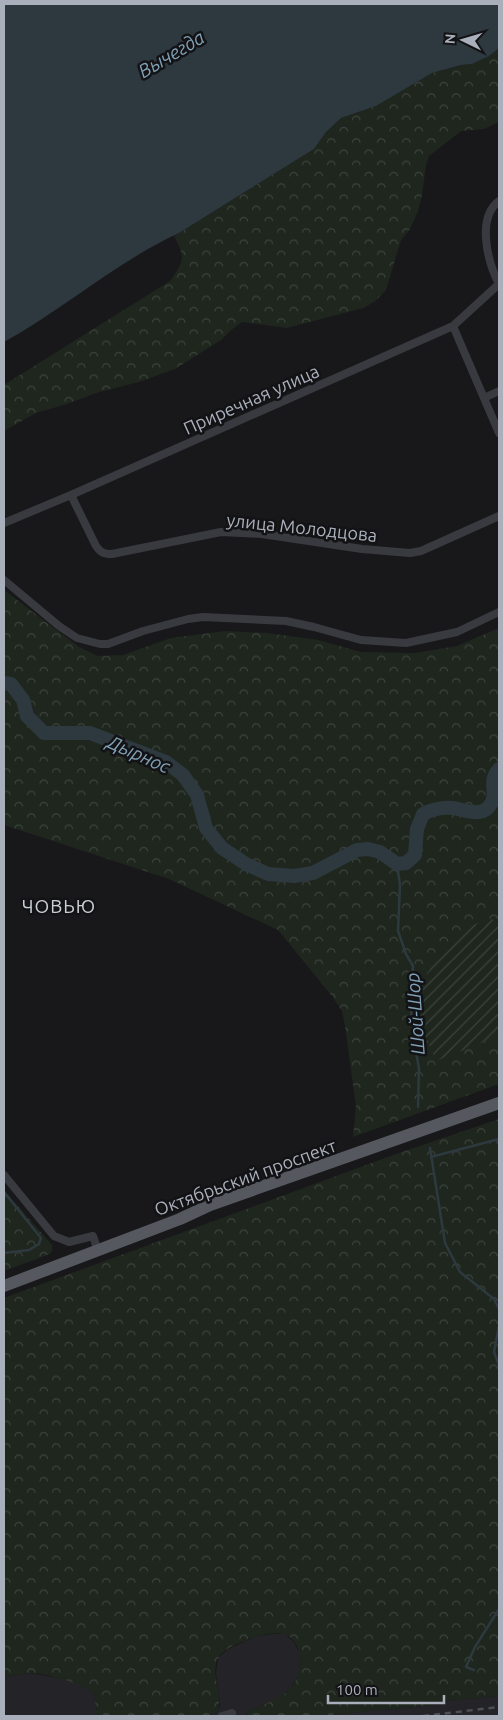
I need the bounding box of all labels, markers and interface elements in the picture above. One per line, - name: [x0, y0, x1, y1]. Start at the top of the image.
- north arrow: [438, 15, 488, 65]
- water label: Вычегда: [134, 26, 208, 82]
- text: N: [442, 33, 458, 45]
- street label: Приречная улица: [180, 360, 322, 438]
- street label: улица Молодцова: [226, 509, 378, 545]
- water label: Дырнос: [102, 730, 174, 778]
- district label: ЧОВЬЮ: [22, 895, 96, 917]
- water label: Шой-Шор: [401, 972, 429, 1056]
- street label: Октябрьский проспект: [151, 1135, 339, 1219]
- scale bar: [328, 1672, 444, 1704]
- text: 100 m: [336, 1681, 378, 1698]

